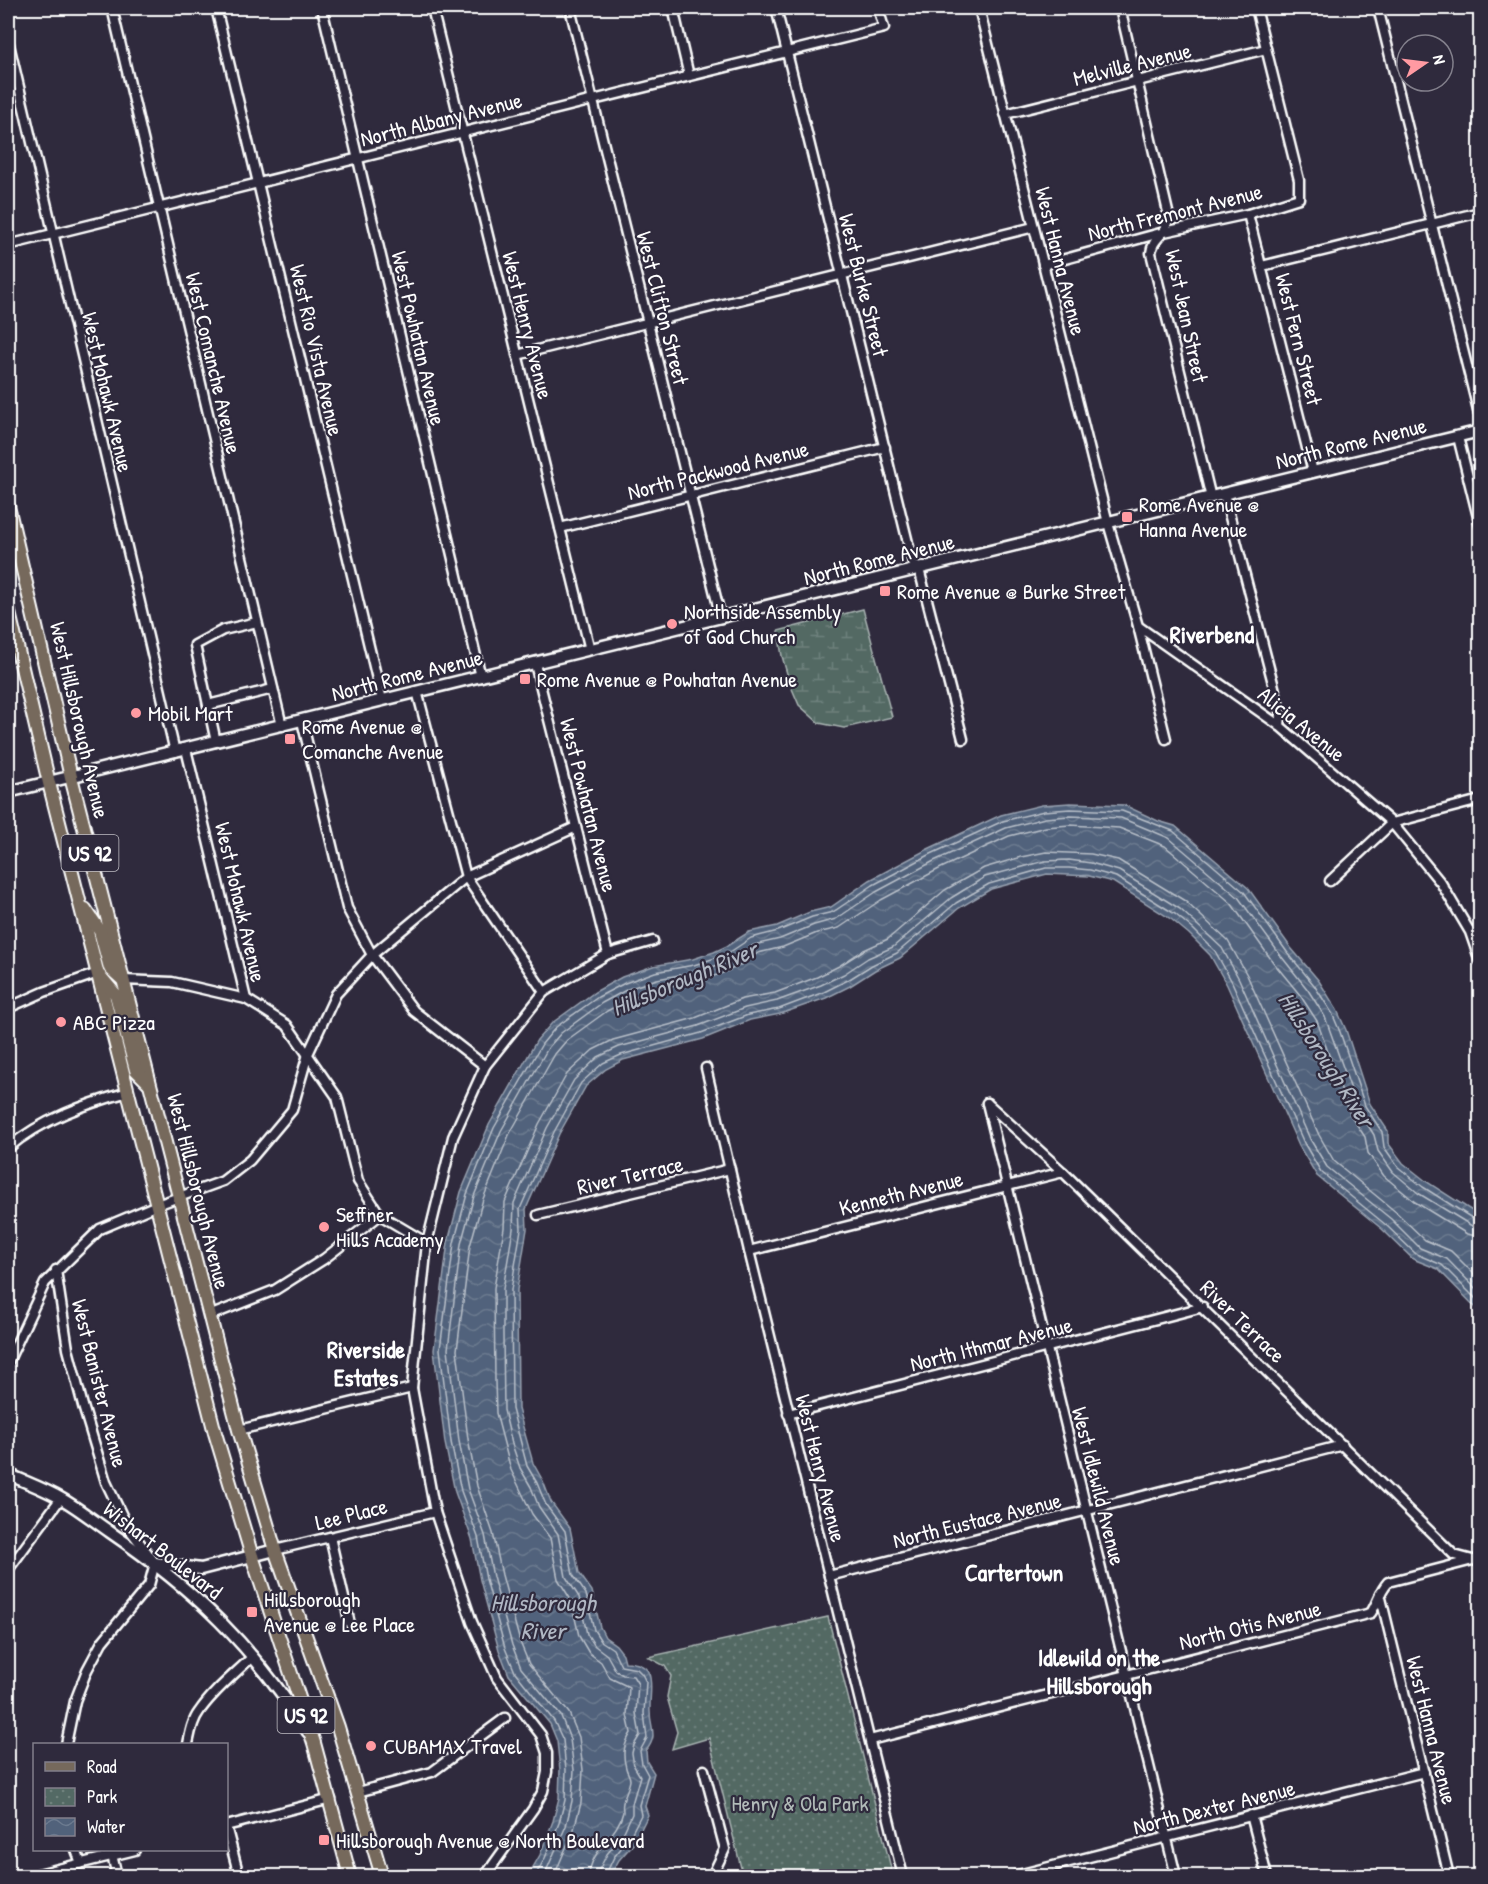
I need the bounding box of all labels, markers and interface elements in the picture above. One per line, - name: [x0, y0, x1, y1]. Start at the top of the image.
- north arrow: [1395, 33, 1455, 93]
- street label: Melville Avenue: [1070, 35, 1194, 93]
- text: N: [1428, 53, 1451, 67]
- street label: North Albany Avenue: [357, 84, 525, 154]
- street label: North Fremont Avenue: [1085, 176, 1265, 248]
- street label: West Hanna Avenue: [1028, 184, 1094, 338]
- street label: West Burke Street: [832, 211, 896, 360]
- street label: West Clifton Street: [629, 228, 697, 388]
- street label: West Jean Street: [1158, 247, 1216, 386]
- street label: West Powhatan Avenue: [384, 248, 454, 428]
- street label: West Henry Avenue: [495, 248, 561, 402]
- street label: West Rio Vista Avenue: [283, 261, 351, 439]
- street label: West Comanche Avenue: [179, 269, 250, 457]
- street label: West Fern Street: [1268, 270, 1330, 409]
- street label: West Mohawk Avenue: [75, 309, 141, 475]
- street label: North Rome Avenue: [1272, 410, 1430, 476]
- street label: North Packwood Avenue: [625, 433, 812, 507]
- place label: Rome Avenue @ Hanna Avenue: [1139, 489, 1260, 544]
- marker: Rome Avenue @ Hanna Avenue: [1120, 510, 1134, 524]
- street label: North Rome Avenue: [800, 526, 958, 592]
- place label: Rome Avenue @ Burke Street: [897, 576, 1126, 606]
- marker: Rome Avenue @ Burke Street: [878, 584, 892, 598]
- place label: Northside Assembly of God Church: [684, 596, 841, 651]
- marker: Northside Assembly of God Church: [665, 617, 679, 631]
- district label: Riverbend: [1170, 618, 1255, 650]
- street label: West Hillsborough Avenue: [43, 619, 117, 821]
- street label: North Rome Avenue: [328, 642, 486, 708]
- place label: Rome Avenue @ Powhatan Avenue: [537, 664, 797, 694]
- marker: Rome Avenue @ Powhatan Avenue: [518, 672, 532, 686]
- street label: Alicia Avenue: [1252, 679, 1352, 769]
- place label: Mobil Mart: [148, 698, 233, 728]
- marker: Mobil Mart: [129, 706, 143, 720]
- place label: Rome Avenue @ Comanche Avenue: [302, 711, 444, 766]
- street label: West Powhatan Avenue: [553, 715, 625, 895]
- marker: Rome Avenue @ Comanche Avenue: [283, 732, 297, 746]
- street label: West Mohawk Avenue: [208, 819, 274, 985]
- road number: US 92: [62, 835, 118, 871]
- water label: Hillsborough River: [606, 932, 765, 1024]
- water label: Hillsborough River: [1270, 985, 1384, 1136]
- place label: ABC Pizza: [73, 1007, 155, 1037]
- marker: ABC Pizza: [54, 1015, 68, 1029]
- street label: West Hillsborough Avenue: [160, 1090, 238, 1292]
- street label: River Terrace: [574, 1148, 686, 1202]
- street label: Kenneth Avenue: [836, 1163, 966, 1223]
- place label: Seffner Hills Academy: [336, 1199, 444, 1254]
- marker: Seffner Hills Academy: [317, 1220, 331, 1234]
- street label: River Terrace: [1194, 1273, 1292, 1369]
- street label: West Banister Avenue: [65, 1296, 135, 1470]
- street label: North Ithmar Avenue: [907, 1309, 1075, 1379]
- district label: Riverside Estates: [327, 1333, 406, 1393]
- street label: West Henry Avenue: [788, 1391, 854, 1545]
- street label: West Idlewild Avenue: [1065, 1404, 1133, 1569]
- street label: North Eustace Avenue: [890, 1485, 1064, 1555]
- street label: Lee Place: [312, 1491, 390, 1537]
- street label: Wishart Boulevard: [97, 1494, 229, 1606]
- district label: Cartertown: [965, 1556, 1064, 1588]
- place label: Hillsborough Avenue @ Lee Place: [264, 1584, 415, 1639]
- water label: Hillsborough River: [490, 1586, 597, 1646]
- street label: North Otis Avenue: [1176, 1593, 1324, 1657]
- marker: Hillsborough Avenue @ Lee Place: [245, 1605, 259, 1619]
- district label: Idlewild on the Hillsborough: [1038, 1641, 1161, 1702]
- street label: West Hanna Avenue: [1399, 1653, 1465, 1807]
- road number: US 92: [278, 1697, 334, 1733]
- place label: CUBAMAX Travel: [383, 1731, 522, 1761]
- marker: CUBAMAX Travel: [364, 1739, 378, 1753]
- legend: [33, 1743, 228, 1851]
- text: Road: [87, 1754, 117, 1779]
- street label: North Dexter Avenue: [1130, 1772, 1298, 1842]
- text: Park: [87, 1784, 118, 1809]
- park label: Henry & Ola Park: [731, 1788, 869, 1818]
- text: Water: [87, 1814, 125, 1839]
- place label: Hillsborough Avenue @ North Boulevard: [336, 1825, 645, 1855]
- marker: Hillsborough Avenue @ North Boulevard: [317, 1833, 331, 1847]

